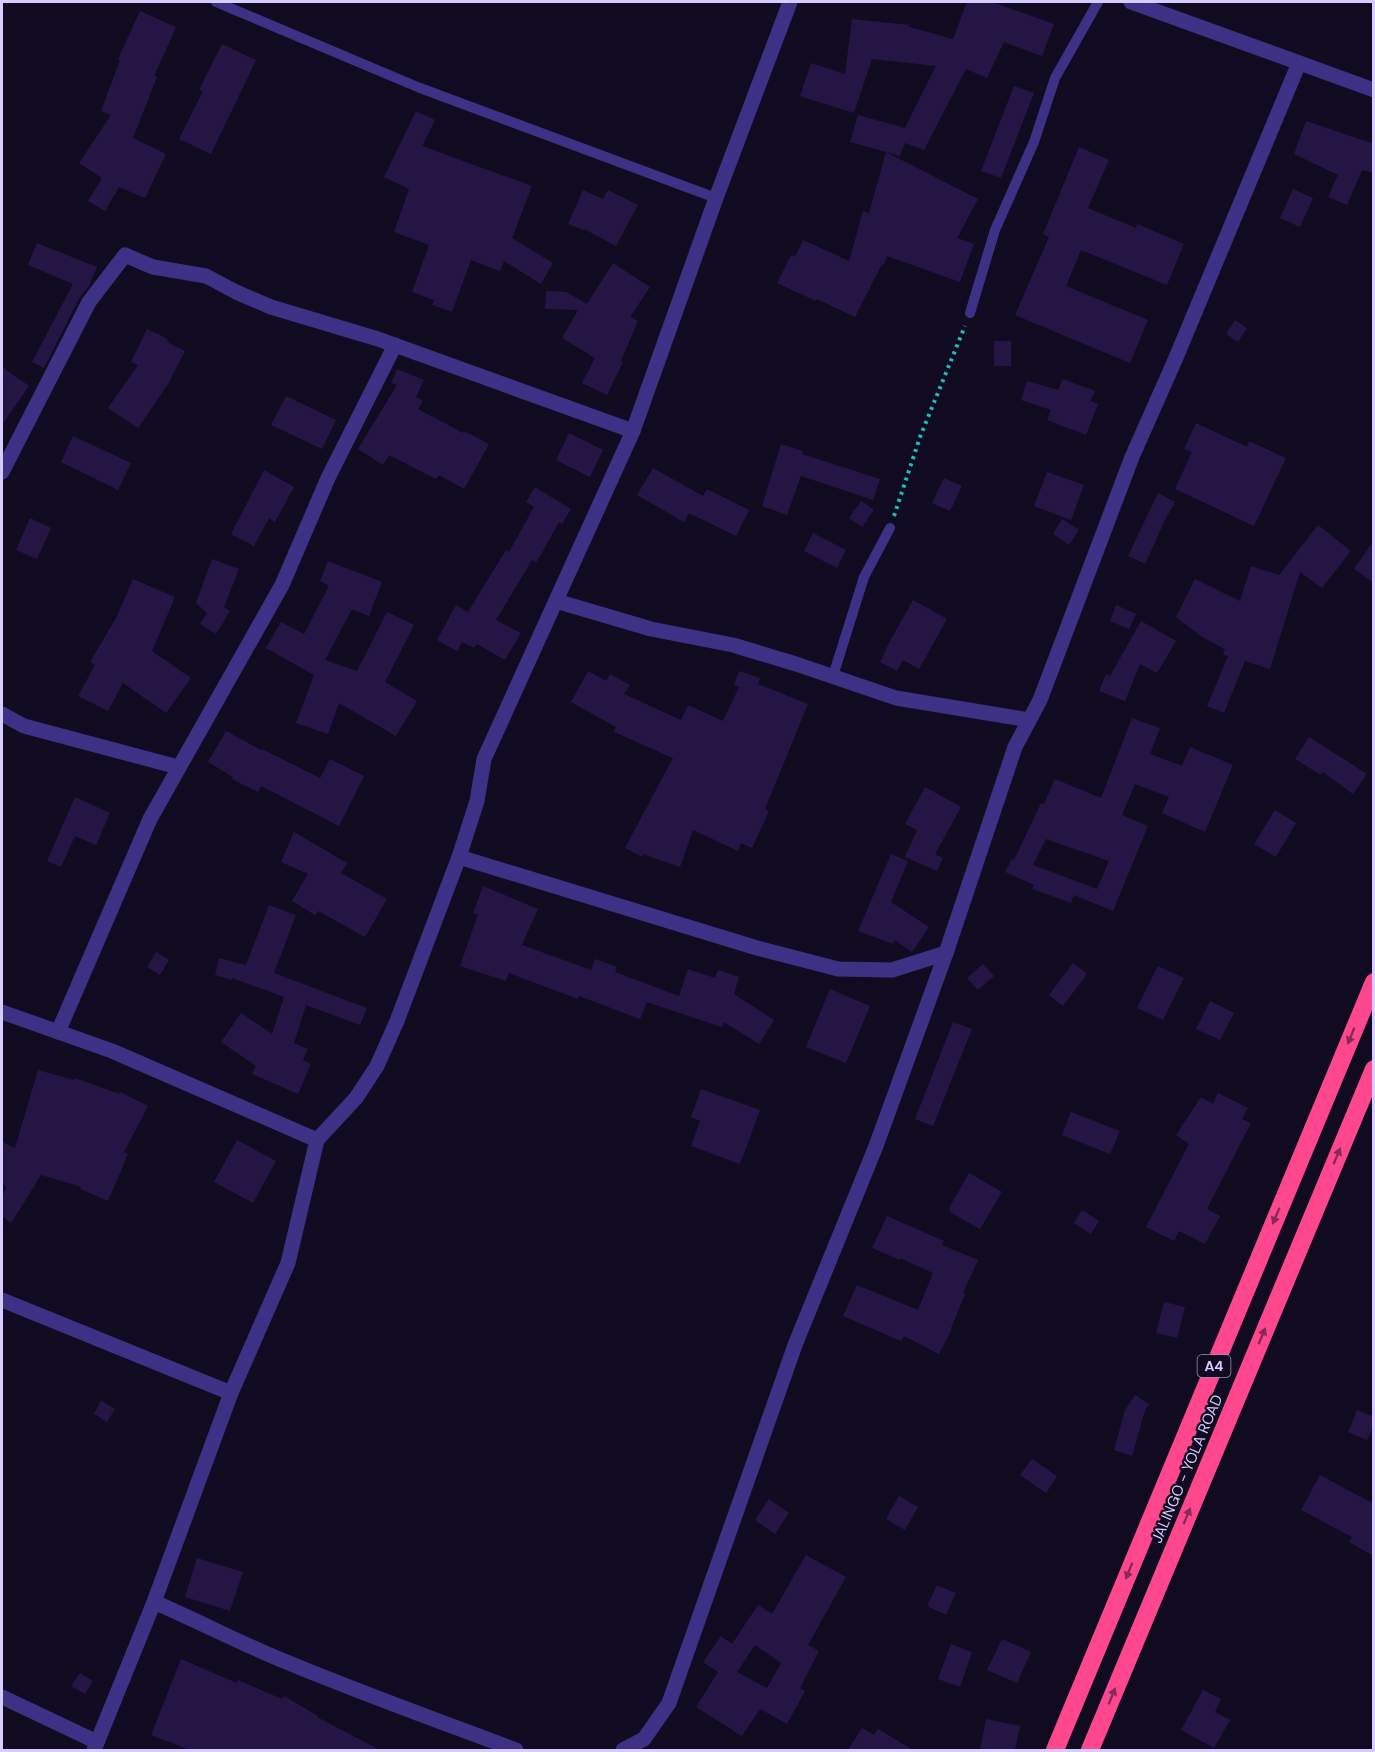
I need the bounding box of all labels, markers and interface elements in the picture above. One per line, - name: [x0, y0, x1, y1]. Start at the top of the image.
- one-way arrow: [1346, 1028, 1356, 1046]
- one-way arrow: [1332, 1147, 1342, 1165]
- one-way arrow: [1271, 1208, 1281, 1226]
- one-way arrow: [1257, 1327, 1267, 1345]
- road number: A4: [1198, 1355, 1230, 1377]
- street label: JALINGO - YOLA ROAD: [1147, 1392, 1227, 1546]
- one-way arrow: [1182, 1507, 1192, 1525]
- one-way arrow: [1124, 1562, 1133, 1580]
- one-way arrow: [1107, 1687, 1117, 1705]

